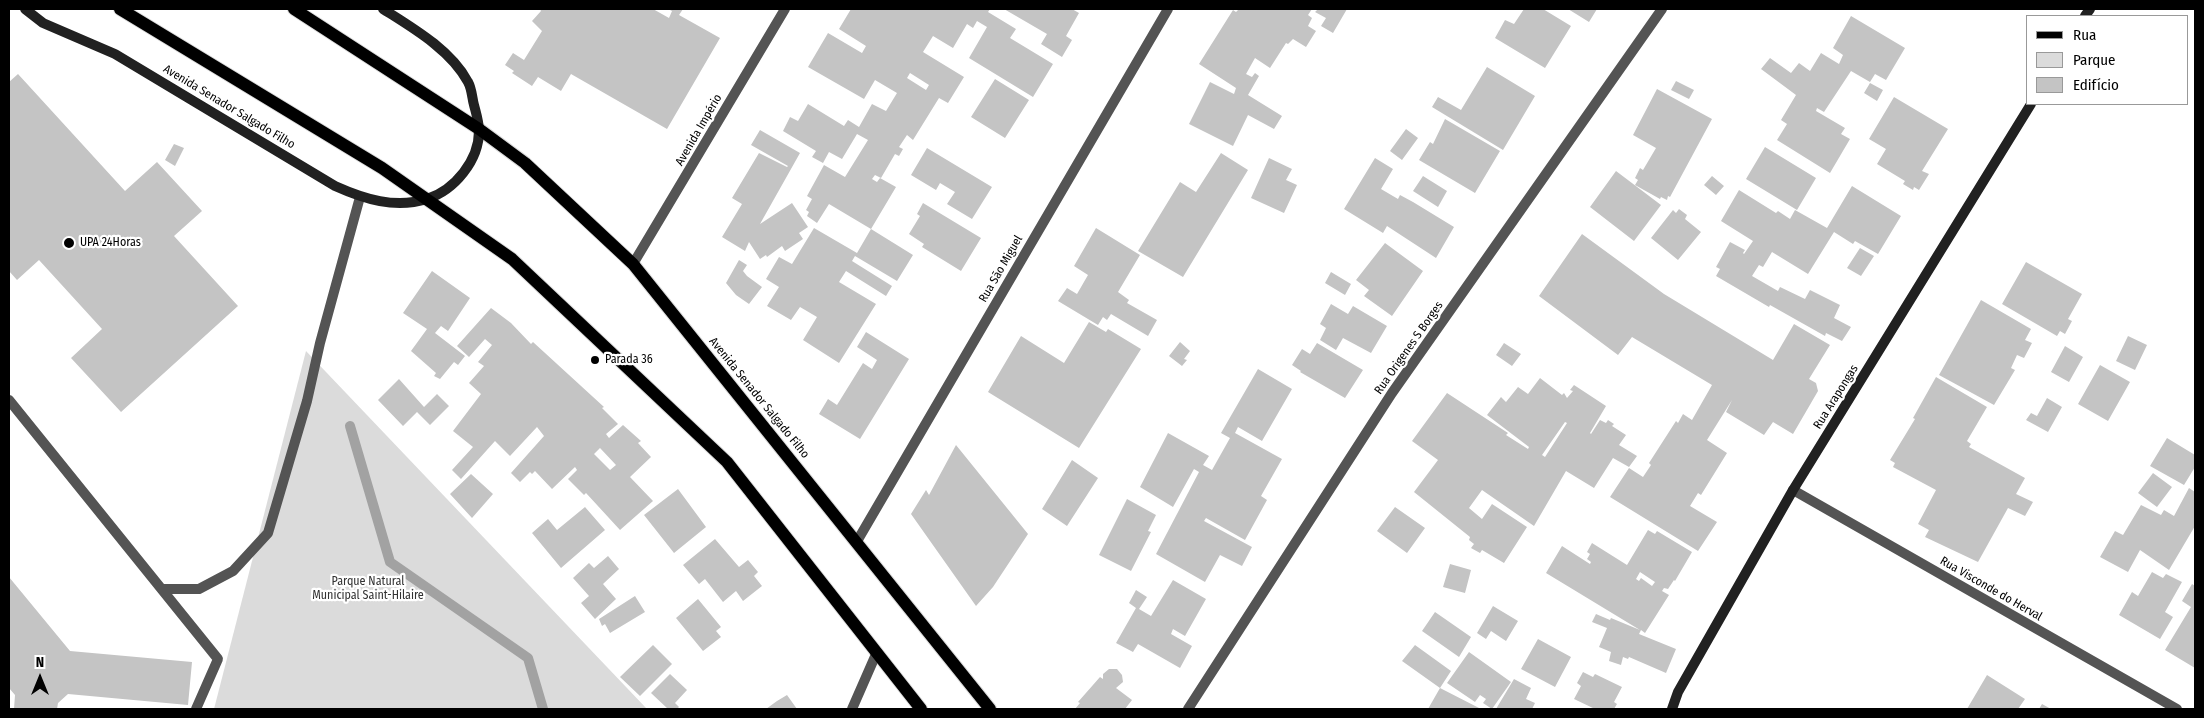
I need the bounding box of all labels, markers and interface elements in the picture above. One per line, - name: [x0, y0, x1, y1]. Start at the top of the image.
- legend: [2026, 15, 2189, 105]
- text: Rua: [2073, 26, 2096, 44]
- text: Parque: [2073, 51, 2116, 69]
- street label: Avenida Senador Salgado Filho: [160, 62, 298, 152]
- text: Edifício: [2073, 76, 2119, 94]
- street label: Avenida Império: [673, 92, 725, 168]
- street label: Rua São Miguel: [976, 233, 1026, 305]
- marker: UPA 24Horas: [62, 236, 76, 250]
- place label: UPA 24Horas: [80, 236, 141, 250]
- street label: Rua Origenes S Borges: [1372, 299, 1446, 397]
- street label: Avenida Senador Salgado Filho: [706, 335, 812, 461]
- place label: Parada 36: [605, 353, 653, 367]
- marker: Parada 36: [589, 354, 601, 366]
- street label: Rua Arapongas: [1811, 362, 1861, 432]
- street label: Rua Visconde do Herval: [1937, 554, 2045, 624]
- park label: Parque Natural Municipal Saint-Hilaire: [312, 575, 424, 603]
- north arrow: [15, 653, 65, 703]
- text: N: [36, 654, 44, 671]

